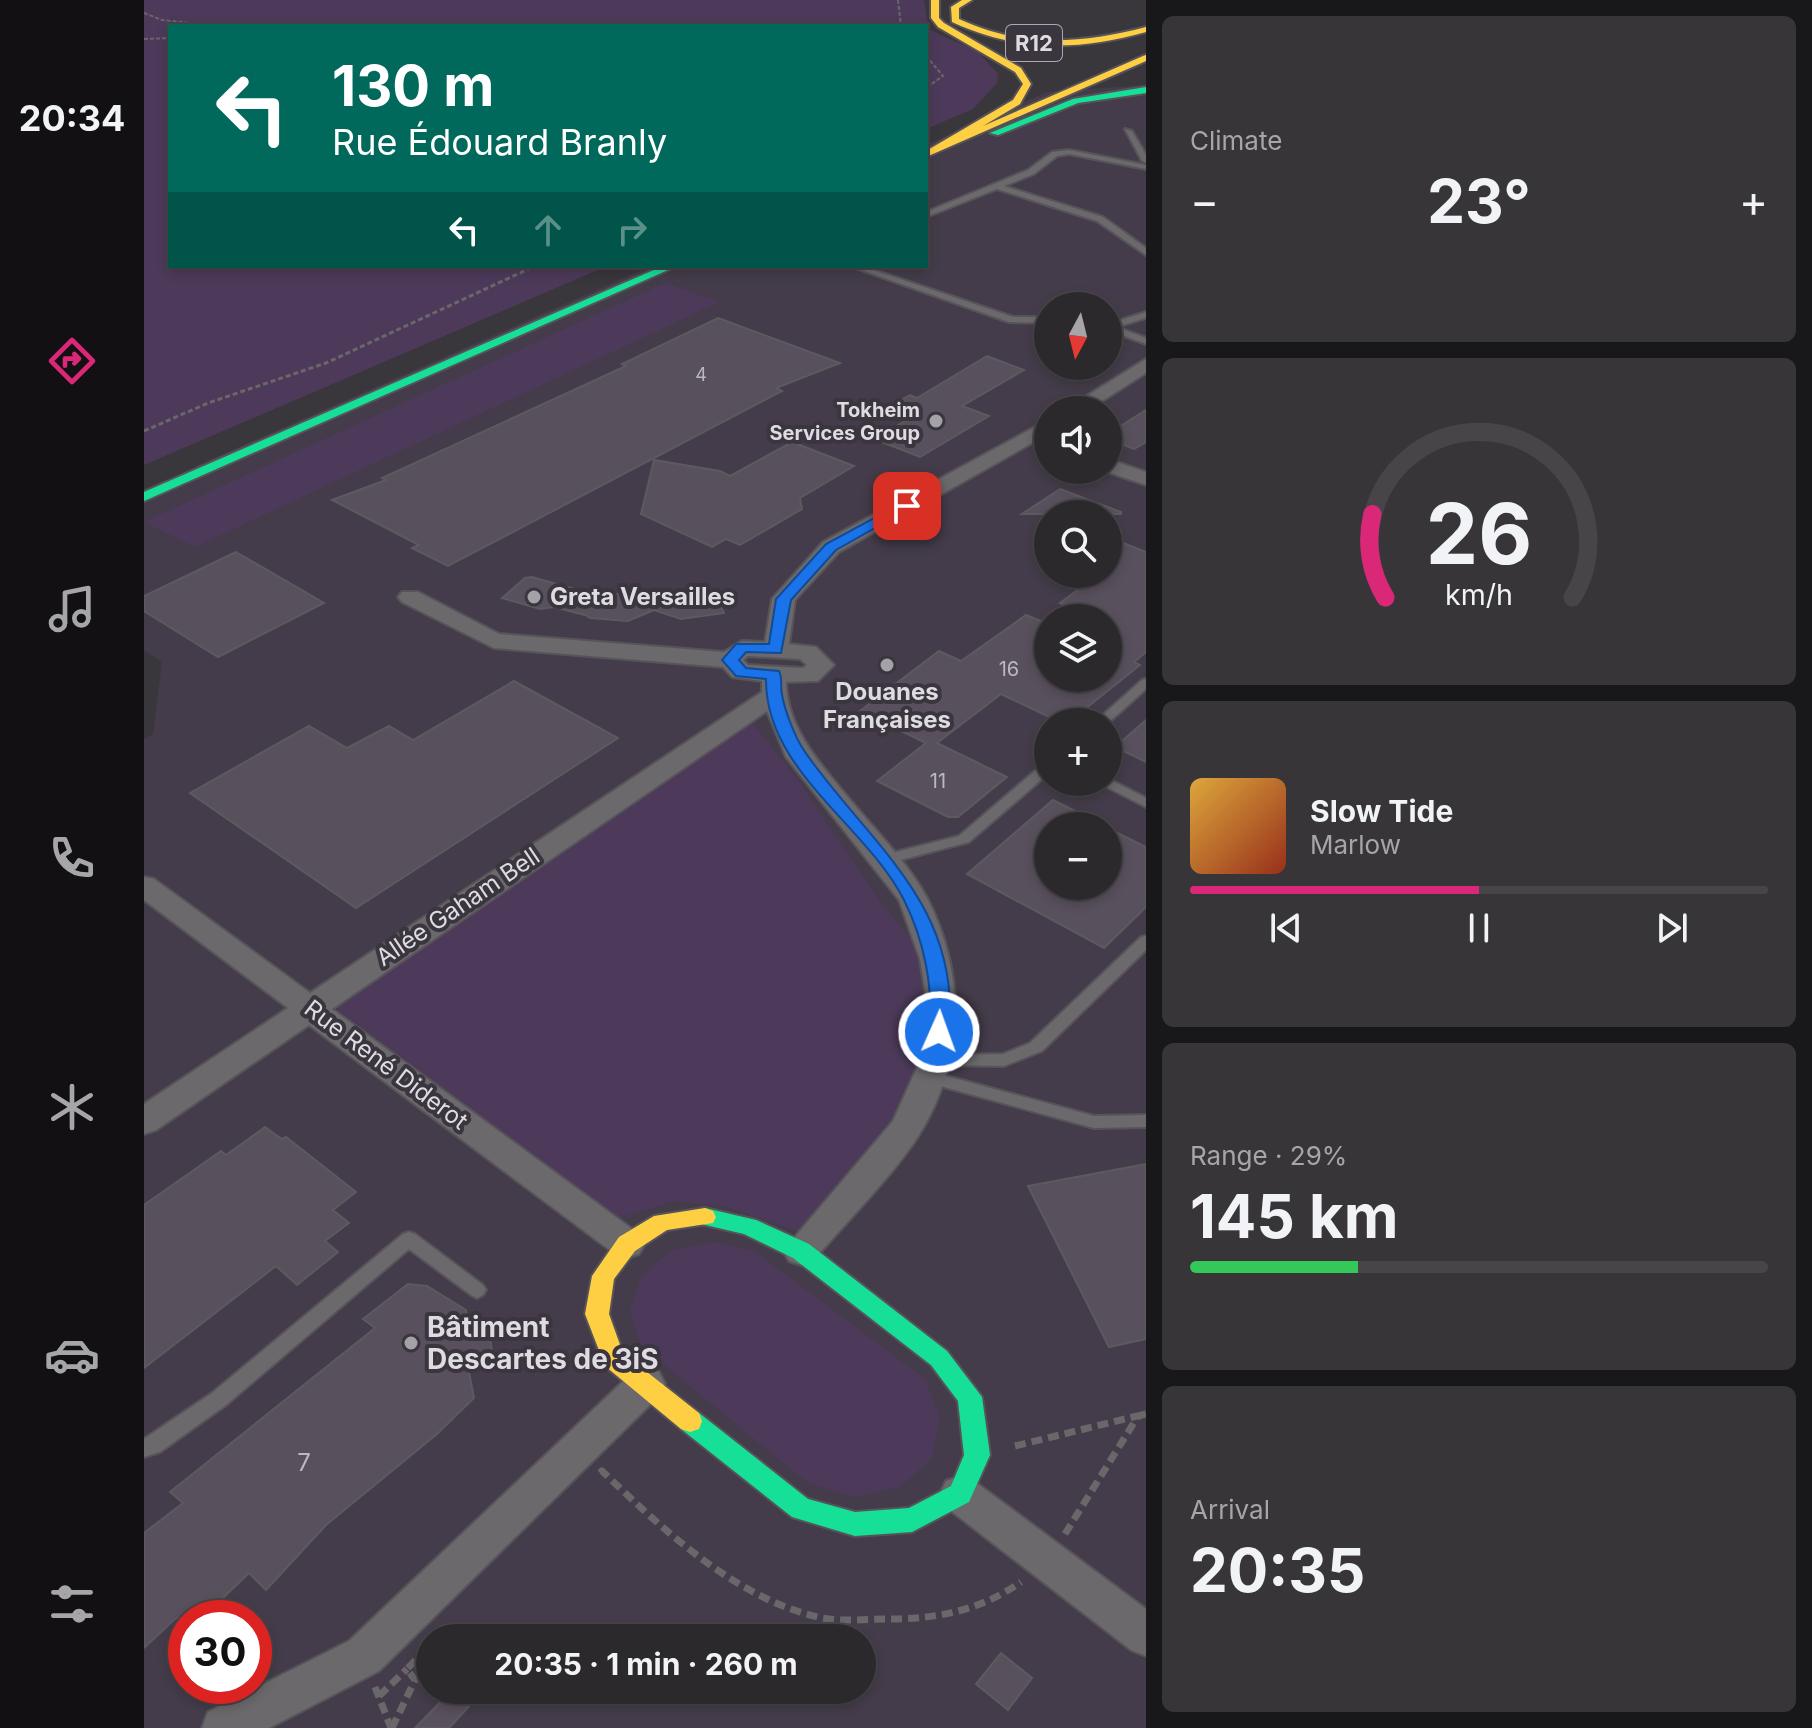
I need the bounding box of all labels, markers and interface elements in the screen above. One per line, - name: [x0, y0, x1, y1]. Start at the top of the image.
- road number: R12: [1006, 25, 1062, 61]
- text: 130 m: [332, 52, 494, 120]
- icon: left: [200, 56, 304, 160]
- text: 20:34: [19, 96, 125, 140]
- text: Rue Édouard Branly: [332, 120, 667, 164]
- text: Climate: [1190, 125, 1282, 156]
- text: 23°: [1427, 165, 1531, 237]
- text: −: [1190, 174, 1219, 228]
- text: +: [1739, 174, 1768, 228]
- icon: left: [442, 208, 486, 252]
- icon: ahead: [526, 208, 570, 252]
- icon: right: [610, 208, 654, 252]
- north arrow: [1034, 292, 1122, 380]
- map controls: [1034, 292, 1122, 900]
- icon: directions: [44, 333, 100, 389]
- house number: 4: [695, 364, 707, 385]
- button: sound: [1034, 396, 1122, 484]
- place label: Tokheim Services Group: [770, 398, 920, 445]
- marker: Tokheim Services Group: [927, 412, 945, 430]
- pin: [873, 472, 941, 540]
- text: 26: [1426, 482, 1532, 583]
- icon: arrive: [885, 484, 929, 528]
- button: search: [1034, 500, 1122, 588]
- text: km/h: [1445, 577, 1513, 612]
- icon: music: [44, 581, 100, 637]
- place label: Greta Versailles: [550, 582, 735, 611]
- marker: Greta Versailles: [525, 588, 543, 606]
- button: layers: [1034, 604, 1122, 692]
- marker: Douanes Françaises: [878, 656, 896, 674]
- house number: 16: [999, 657, 1019, 681]
- place label: Douanes Françaises: [823, 677, 951, 734]
- button: +: [1034, 708, 1122, 796]
- house number: 11: [930, 769, 946, 793]
- text: Slow Tide: [1310, 793, 1453, 829]
- button: −: [1034, 812, 1122, 900]
- text: Marlow: [1310, 829, 1401, 860]
- icon: phone: [44, 830, 100, 886]
- street label: Allée Gaham Bell: [370, 841, 545, 972]
- icon: previous: [1264, 906, 1308, 950]
- icon: pause: [1457, 906, 1501, 950]
- icon: next: [1650, 906, 1694, 950]
- position arrow: [897, 990, 981, 1074]
- street label: Rue René Diderot: [299, 994, 474, 1136]
- icon: climate: [44, 1079, 100, 1135]
- text: Range · 29%: [1190, 1140, 1347, 1171]
- text: 145 km: [1190, 1180, 1399, 1252]
- place label: Bâtiment Descartes de 3iS: [427, 1310, 658, 1376]
- icon: car: [44, 1327, 100, 1383]
- marker: Bâtiment Descartes de 3iS: [402, 1334, 420, 1352]
- house number: 7: [297, 1448, 311, 1477]
- text: Arrival: [1190, 1494, 1270, 1525]
- text: 20:35: [1190, 1534, 1365, 1606]
- icon: filters: [44, 1576, 100, 1632]
- speed limit sign: 30: [168, 1600, 272, 1704]
- text: 20:35 · 1 min · 260 m: [494, 1646, 798, 1682]

